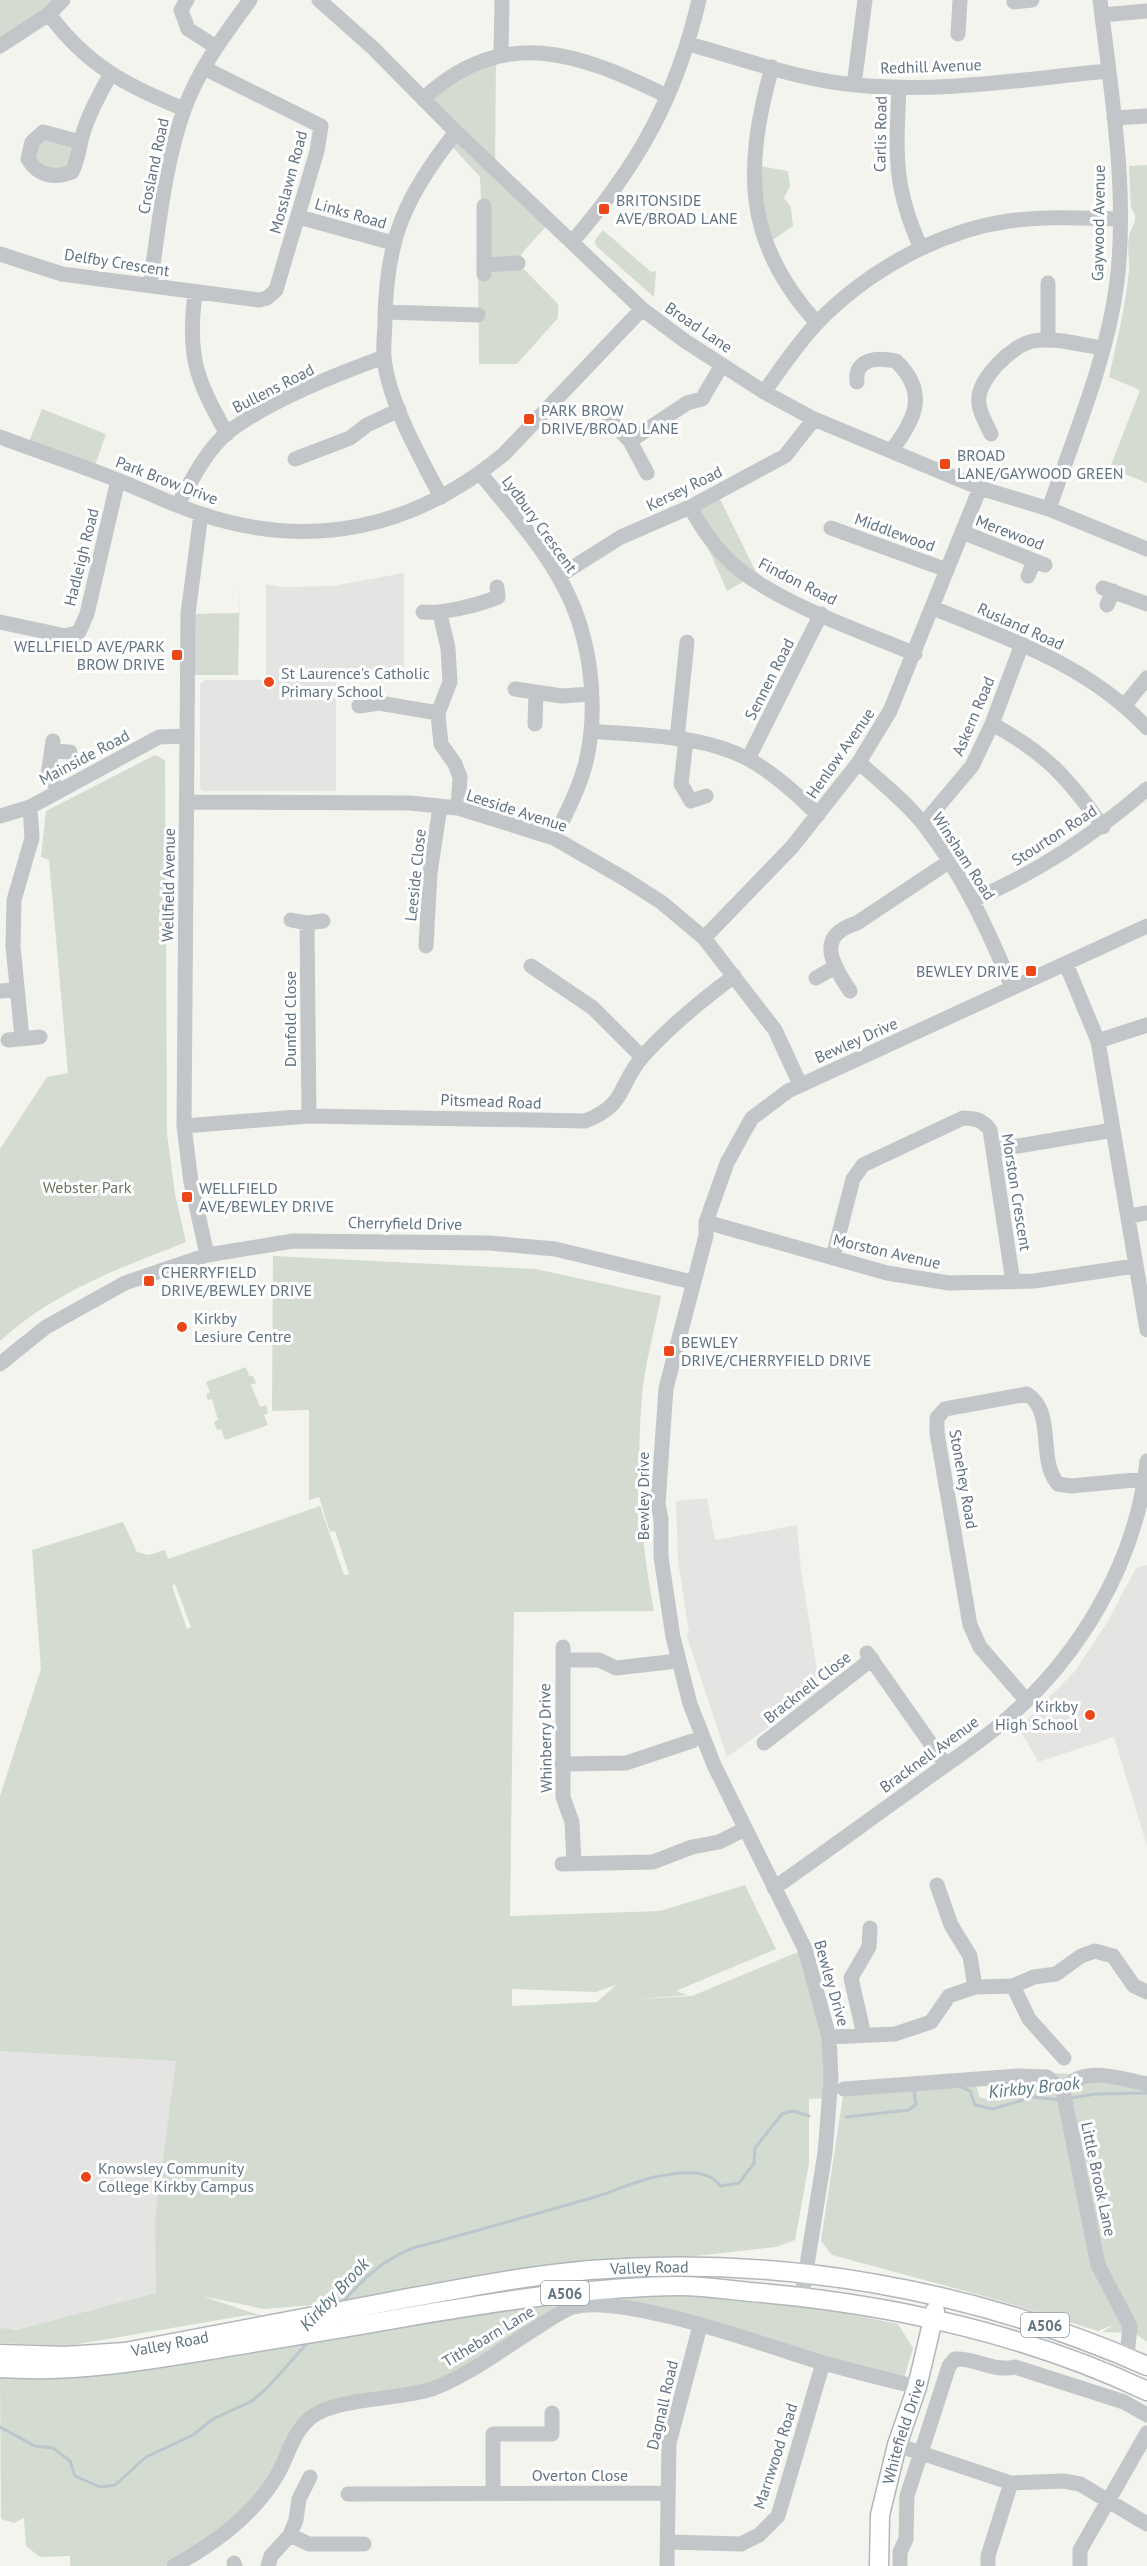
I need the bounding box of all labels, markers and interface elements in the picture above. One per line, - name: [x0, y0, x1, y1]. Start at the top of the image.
- street label: Redhill Avenue: [880, 54, 982, 78]
- street label: Carlis Road: [869, 96, 891, 172]
- street label: Crosland Road: [133, 116, 173, 216]
- street label: Mosslawn Road: [265, 128, 311, 236]
- street label: Gaywood Avenue: [1087, 165, 1109, 281]
- place label: BRITONSIDE AVE/BROAD LANE: [616, 190, 738, 228]
- street label: Links Road: [313, 193, 389, 233]
- marker: BRITONSIDE AVE/BROAD LANE: [597, 202, 611, 216]
- street label: Delfby Crescent: [63, 244, 172, 280]
- street label: Broad Lane: [662, 297, 736, 357]
- street label: Bullens Road: [229, 359, 317, 417]
- place label: PARK BROW DRIVE/BROAD LANE: [541, 400, 679, 438]
- marker: PARK BROW DRIVE/BROAD LANE: [522, 412, 536, 426]
- place label: BROAD LANE/GAYWOOD GREEN: [957, 445, 1124, 483]
- street label: Park Brow Drive: [113, 451, 221, 509]
- marker: BROAD LANE/GAYWOOD GREEN: [938, 457, 952, 471]
- street label: Kersey Road: [643, 461, 725, 515]
- street label: Lydbury Crescent: [498, 472, 582, 577]
- street label: Hadleigh Road: [59, 506, 103, 608]
- street label: Middlewood: [852, 508, 938, 556]
- street label: Merewood: [973, 510, 1047, 554]
- street label: Findon Road: [755, 553, 841, 609]
- street label: Rusland Road: [975, 598, 1067, 654]
- street label: Sennen Road: [740, 635, 798, 723]
- place label: WELLFIELD AVE/PARK BROW DRIVE: [14, 636, 165, 674]
- marker: WELLFIELD AVE/PARK BROW DRIVE: [170, 648, 184, 662]
- place label: St Laurence's Catholic Primary School: [281, 663, 430, 701]
- street label: Askern Road: [947, 673, 999, 759]
- marker: St Laurence's Catholic Primary School: [262, 675, 276, 689]
- street label: Henlow Avenue: [801, 704, 879, 802]
- street label: Mainside Road: [35, 725, 133, 789]
- street label: Leeside Avenue: [464, 784, 570, 836]
- street label: Stourton Road: [1008, 800, 1100, 870]
- street label: Winsham Road: [928, 808, 1000, 904]
- street label: Wellfield Avenue: [157, 828, 179, 942]
- street label: Leeside Close: [400, 828, 430, 922]
- place label: BEWLEY DRIVE: [916, 961, 1019, 981]
- marker: BEWLEY DRIVE: [1024, 964, 1038, 978]
- street label: Dunfold Close: [280, 971, 300, 1067]
- street label: Bewley Drive: [812, 1013, 900, 1067]
- street label: Pitsmead Road: [440, 1089, 542, 1113]
- street label: Morston Crescent: [998, 1132, 1036, 1253]
- park label: Webster Park: [43, 1177, 132, 1197]
- place label: WELLFIELD AVE/BEWLEY DRIVE: [199, 1178, 334, 1216]
- marker: WELLFIELD AVE/BEWLEY DRIVE: [180, 1190, 194, 1204]
- street label: Cherryfield Drive: [348, 1212, 462, 1234]
- street label: Morston Avenue: [831, 1229, 943, 1273]
- place label: CHERRYFIELD DRIVE/BEWLEY DRIVE: [161, 1262, 312, 1300]
- marker: CHERRYFIELD DRIVE/BEWLEY DRIVE: [142, 1274, 156, 1288]
- place label: Kirkby Lesiure Centre: [194, 1308, 291, 1346]
- marker: Kirkby Lesiure Centre: [175, 1320, 189, 1334]
- place label: BEWLEY DRIVE/CHERRYFIELD DRIVE: [681, 1332, 871, 1370]
- marker: BEWLEY DRIVE/CHERRYFIELD DRIVE: [662, 1344, 676, 1358]
- street label: Stonehey Road: [945, 1428, 983, 1530]
- street label: Bewley Drive: [633, 1452, 653, 1540]
- street label: Bracknell Close: [759, 1647, 855, 1727]
- street label: Whinberry Drive: [534, 1683, 556, 1793]
- place label: Kirkby High School: [995, 1696, 1079, 1734]
- marker: Kirkby High School: [1083, 1708, 1097, 1722]
- street label: Bracknell Avenue: [876, 1711, 982, 1797]
- street label: Bewley Drive: [810, 1938, 854, 2028]
- water label: Kirkby Brook: [987, 2071, 1082, 2103]
- street label: Little Brook Lane: [1077, 2120, 1121, 2238]
- place label: Knowsley Community College Kirkby Campus: [98, 2158, 254, 2196]
- marker: Knowsley Community College Kirkby Campus: [79, 2170, 93, 2184]
- water label: Kirkby Brook: [294, 2252, 374, 2335]
- street label: Valley Road: [609, 2257, 689, 2279]
- road number: A506: [541, 2281, 589, 2305]
- street label: Tithebarn Lane: [439, 2301, 537, 2371]
- road number: A506: [1021, 2313, 1069, 2337]
- street label: Valley Road: [129, 2326, 210, 2361]
- street label: Dagnall Road: [642, 2358, 682, 2452]
- street label: Whitefield Drive: [878, 2376, 929, 2486]
- street label: Marnwood Road: [748, 2400, 802, 2512]
- street label: Overton Close: [532, 2465, 628, 2485]

